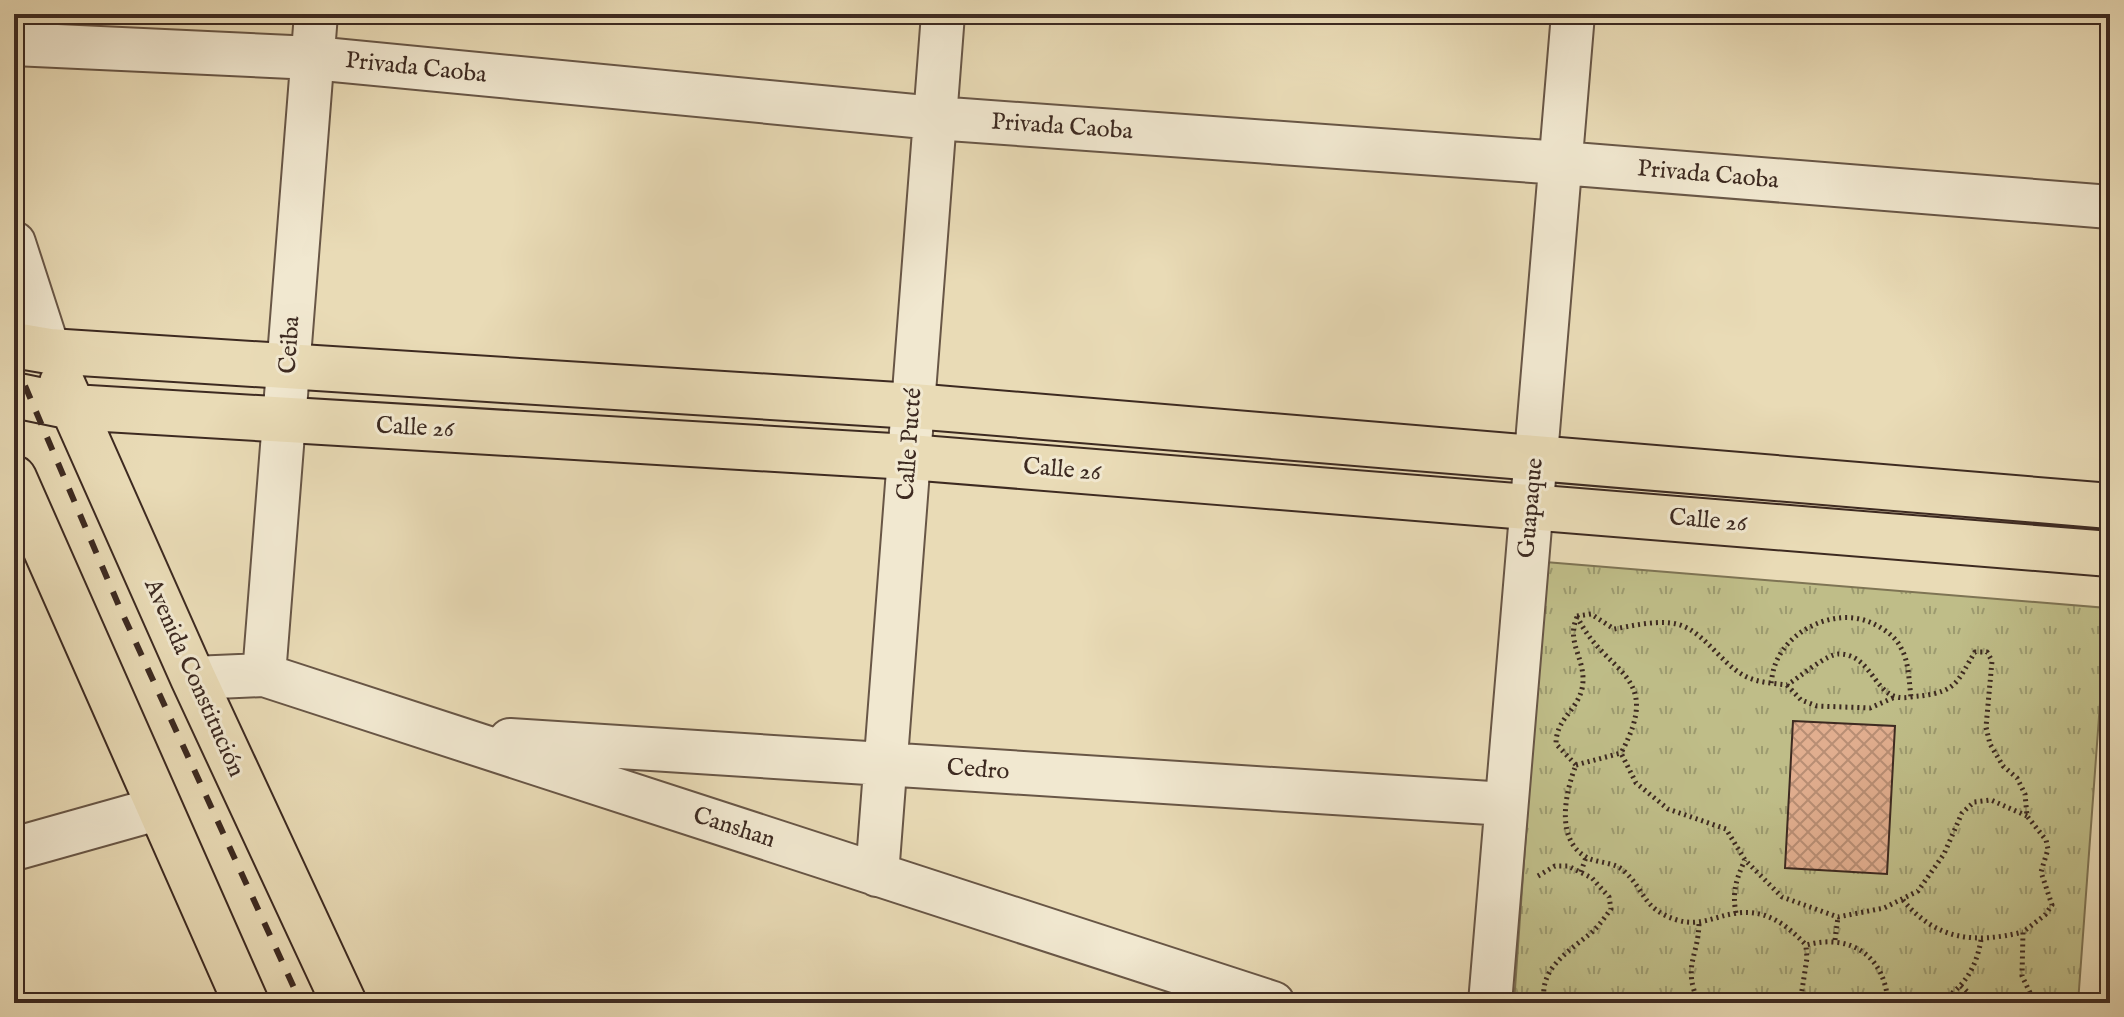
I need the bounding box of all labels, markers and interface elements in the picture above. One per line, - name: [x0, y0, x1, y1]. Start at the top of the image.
- street label: Privada Caoba: [344, 45, 489, 91]
- street label: Privada Caoba: [990, 107, 1135, 147]
- street label: Privada Caoba: [1636, 153, 1781, 197]
- street label: Ceiba: [273, 315, 308, 375]
- street label: Calle Pucté: [891, 387, 929, 501]
- street label: Calle 26: [375, 410, 456, 446]
- street label: Calle 26: [1022, 451, 1103, 489]
- street label: Guapaque: [1511, 457, 1551, 559]
- street label: Calle 26: [1668, 502, 1749, 540]
- street label: Avenida Constitución: [136, 573, 252, 782]
- street label: Cedro: [946, 752, 1010, 788]
- street label: Canshan: [689, 800, 779, 856]

